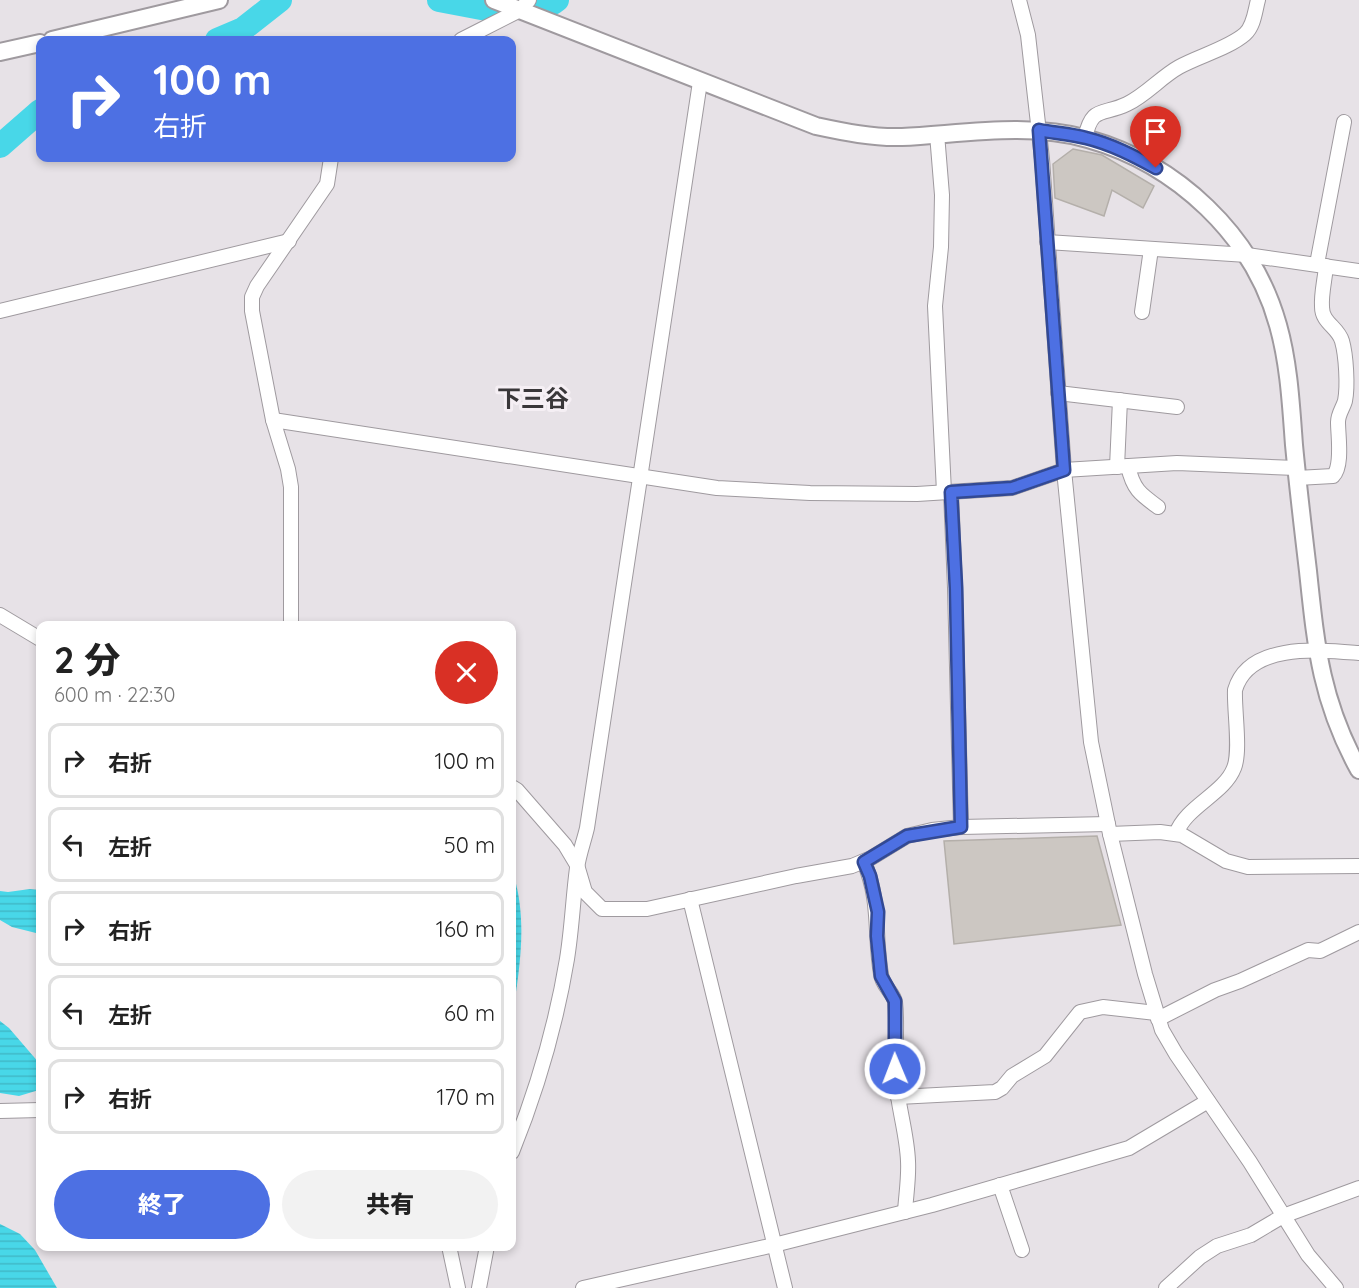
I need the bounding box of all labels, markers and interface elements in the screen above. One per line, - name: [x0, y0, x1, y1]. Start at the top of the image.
- text: 100 m: [153, 53, 271, 106]
- icon: right: [54, 60, 132, 138]
- pin: [1130, 106, 1181, 168]
- text: 右折: [153, 109, 207, 143]
- icon: arrive: [1139, 115, 1172, 148]
- district label: 下三谷: [497, 383, 569, 413]
- text: 2 分: [54, 637, 121, 682]
- button: close: [435, 641, 498, 704]
- text: 600 m · 22:30: [54, 682, 175, 707]
- icon: right: [57, 744, 90, 777]
- text: 100 m: [435, 747, 495, 775]
- text: 右折: [108, 749, 152, 777]
- icon: left: [57, 828, 90, 861]
- text: 50 m: [444, 831, 495, 859]
- text: 左折: [108, 833, 152, 861]
- icon: right: [57, 912, 90, 945]
- text: 160 m: [436, 915, 495, 943]
- text: 右折: [108, 917, 152, 945]
- icon: left: [57, 996, 90, 1029]
- text: 60 m: [444, 999, 495, 1027]
- text: 左折: [108, 1001, 152, 1029]
- position arrow: [863, 1037, 927, 1101]
- icon: right: [57, 1080, 90, 1113]
- text: 170 m: [436, 1083, 495, 1111]
- text: 右折: [108, 1085, 152, 1113]
- button: 終了: [54, 1170, 270, 1239]
- button: 共有: [282, 1170, 498, 1239]

